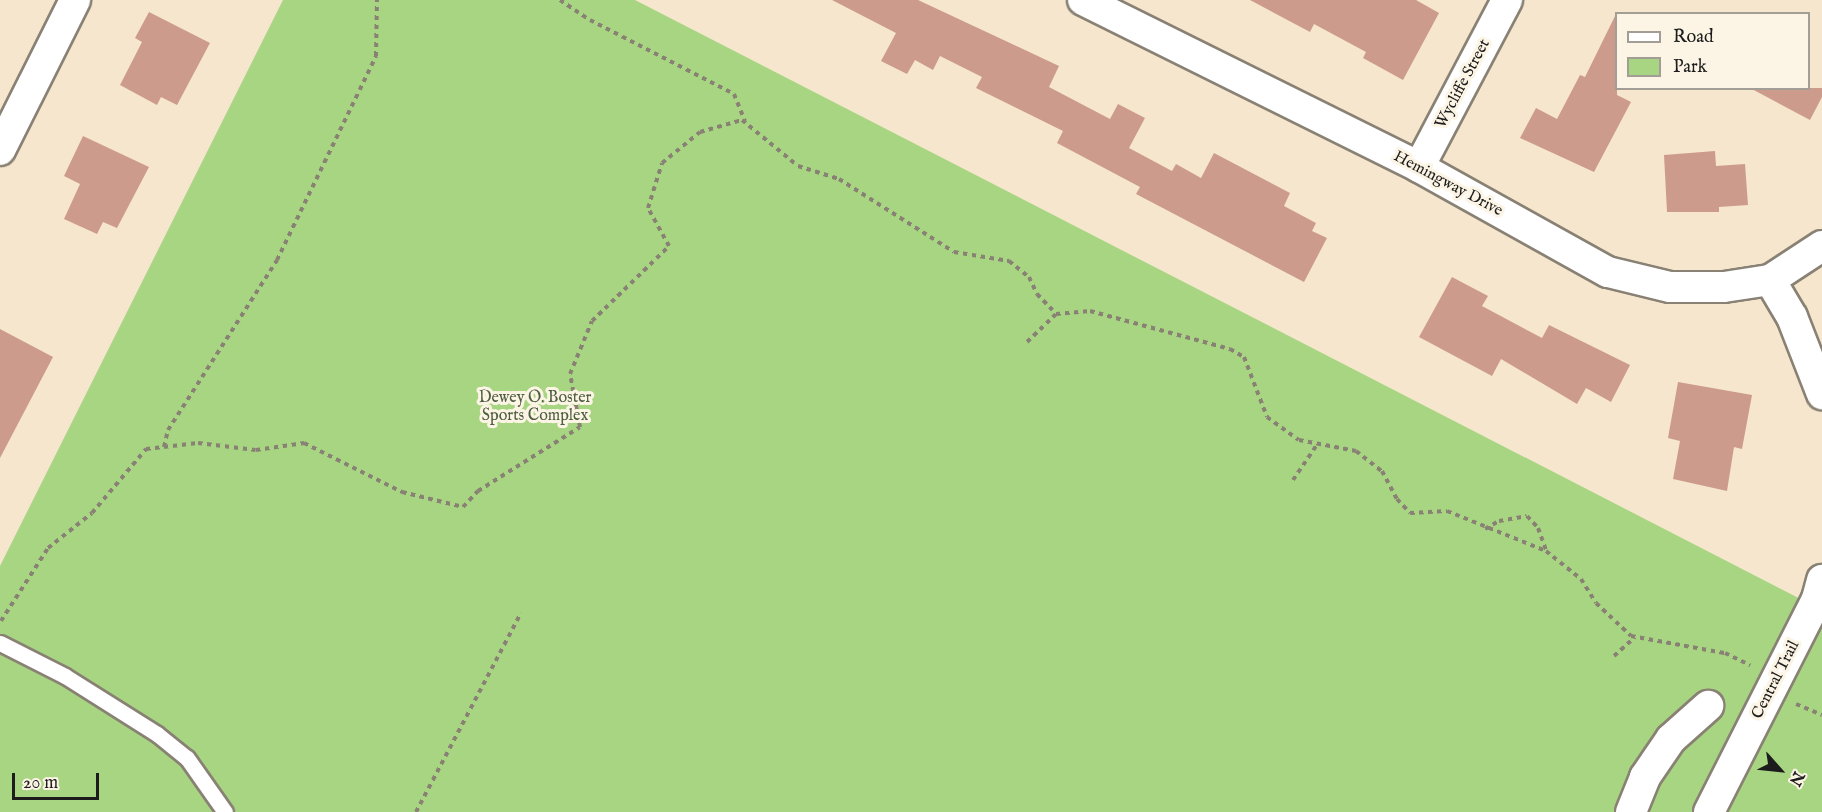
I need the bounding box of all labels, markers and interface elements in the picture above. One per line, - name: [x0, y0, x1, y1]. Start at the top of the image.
- legend: [1615, 12, 1810, 90]
- text: Road: [1673, 26, 1714, 49]
- street label: Wycliffe Street: [1431, 36, 1495, 132]
- text: Park: [1673, 56, 1707, 79]
- street label: Hemingway Drive: [1390, 147, 1506, 221]
- park label: Dewey O. Boster Sports Complex: [479, 388, 591, 426]
- street label: Central Trail: [1748, 638, 1804, 722]
- north arrow: [1750, 740, 1810, 800]
- scale bar: [15, 761, 102, 799]
- text: N: [1784, 767, 1808, 789]
- text: 20 m: [23, 772, 58, 795]

